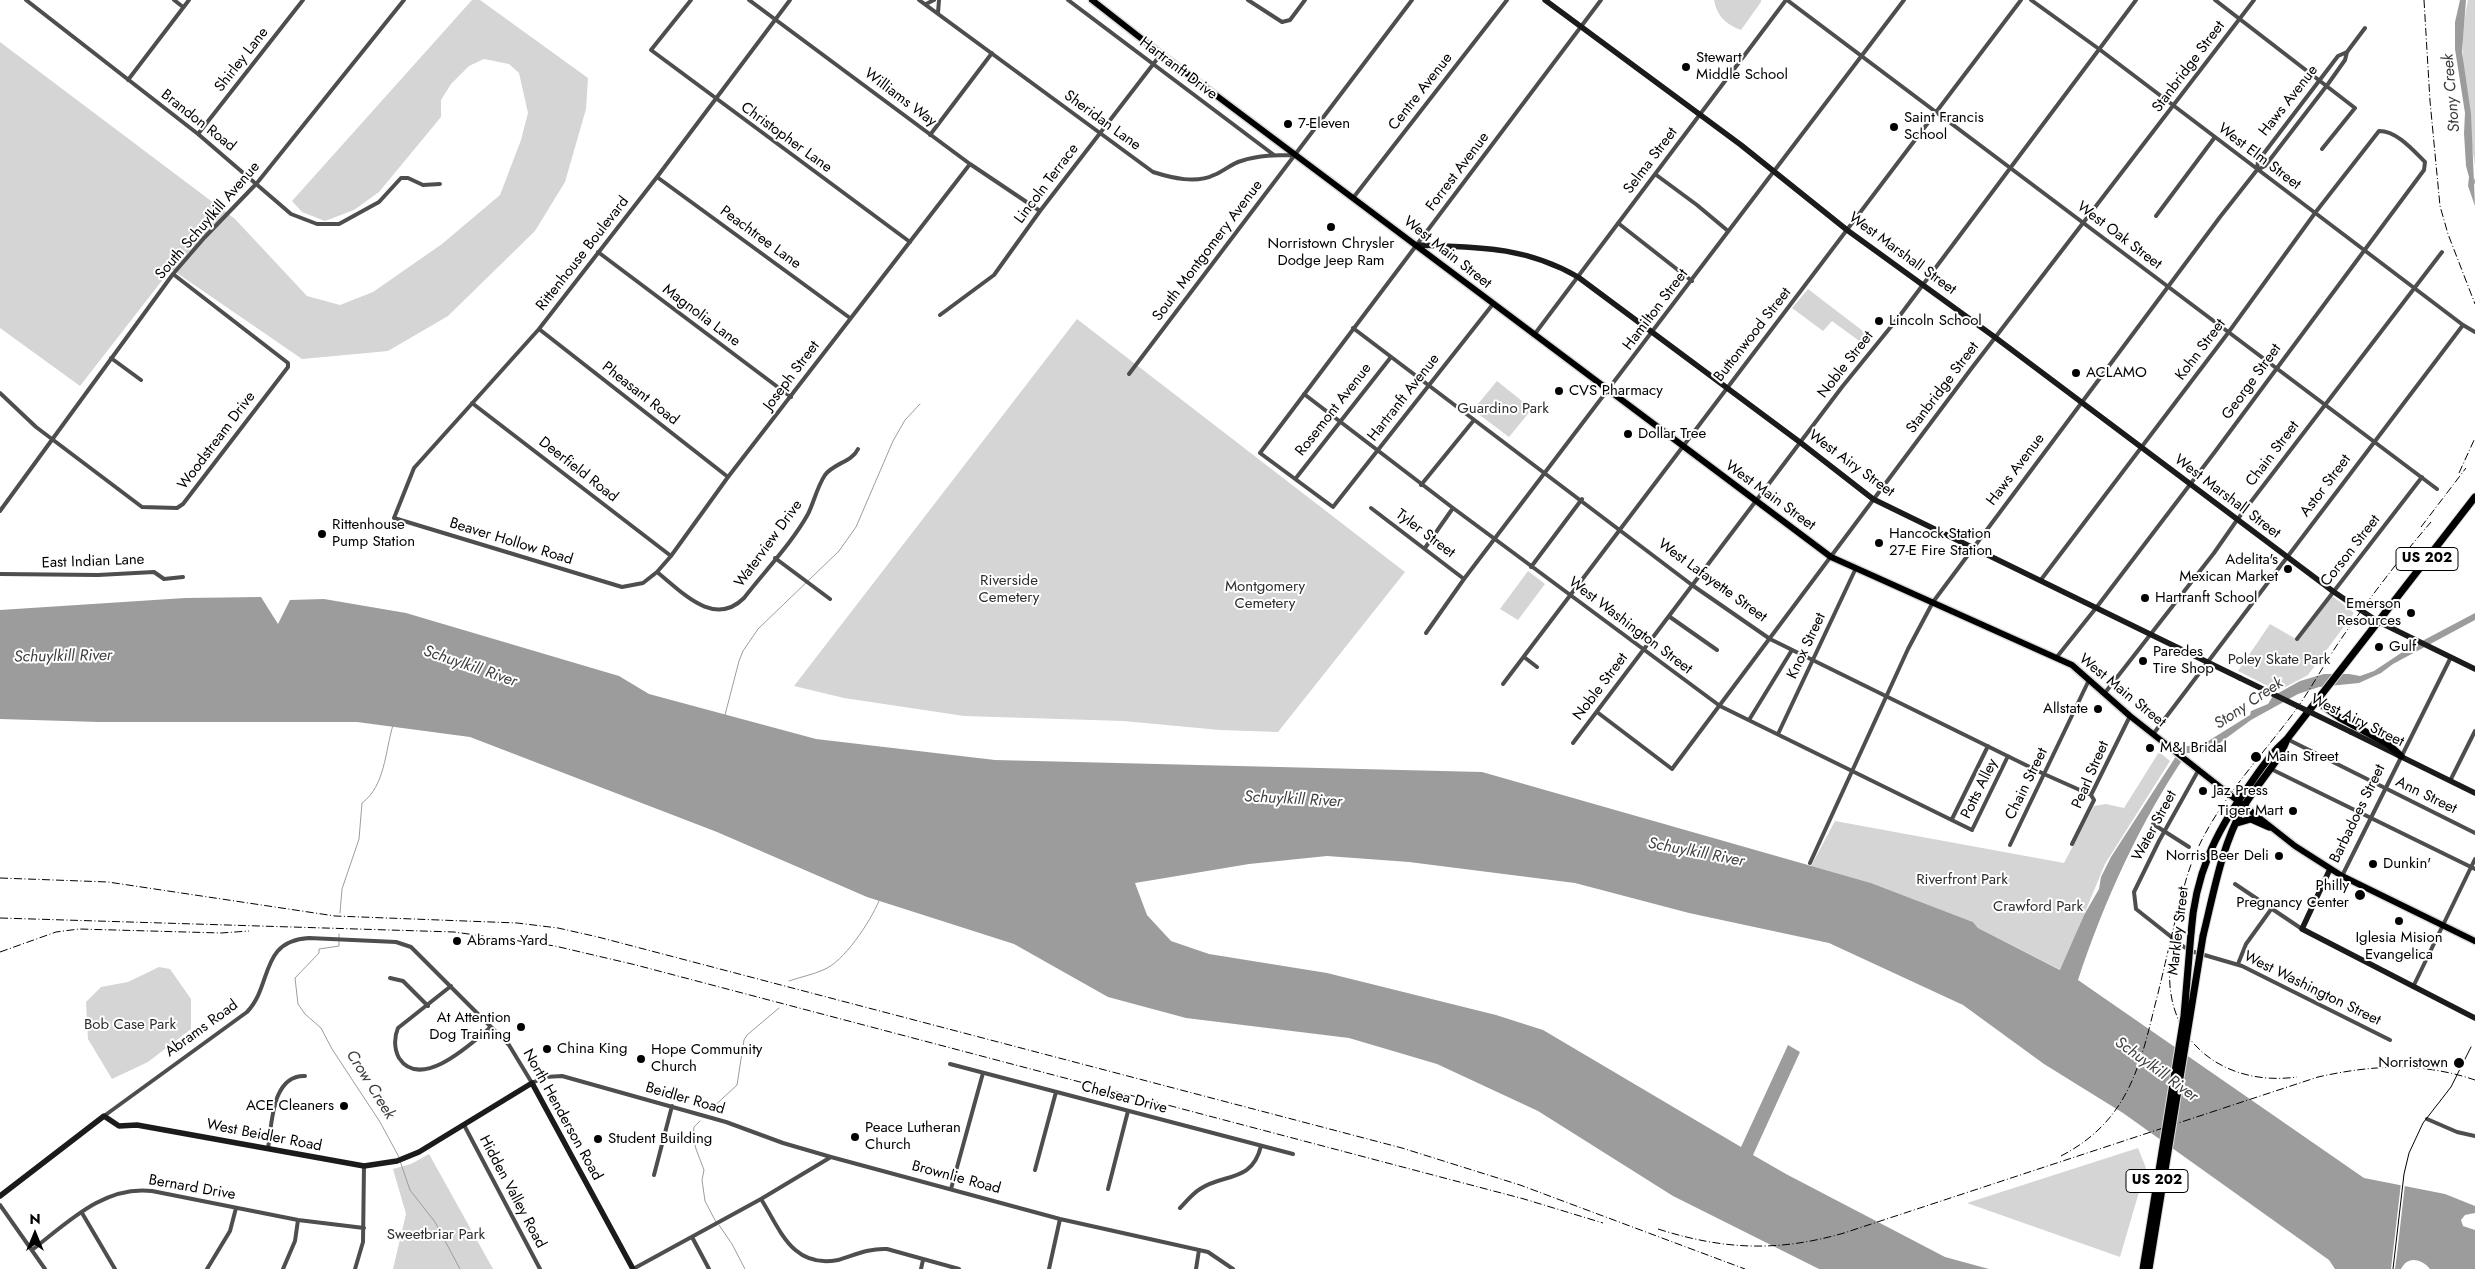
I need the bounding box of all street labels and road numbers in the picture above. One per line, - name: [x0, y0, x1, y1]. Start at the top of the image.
- street label: Stanbridge Street: [2149, 18, 2229, 116]
- street label: Shirley Lane: [211, 24, 273, 96]
- street label: Hartranft Drive: [1136, 34, 1220, 104]
- street label: Centre Avenue: [1385, 50, 1457, 134]
- street label: Haws Avenue: [2256, 62, 2322, 140]
- street label: Williams Way: [860, 65, 940, 131]
- street label: Brandon Road: [157, 86, 239, 156]
- street label: Sheridan Lane: [1060, 87, 1144, 155]
- street label: Christopher Lane: [737, 99, 835, 177]
- street label: West Elm Street: [2214, 120, 2304, 194]
- street label: Selma Street: [1620, 124, 1682, 198]
- street label: Forrest Avenue: [1423, 129, 1493, 215]
- street label: Lincoln Terrace: [1011, 141, 1083, 227]
- street label: South Schuylkill Avenue: [152, 158, 264, 284]
- street label: South Montgomery Avenue: [1149, 177, 1267, 325]
- street label: Rittenhouse Boulevard: [533, 193, 633, 315]
- street label: West Oak Street: [2073, 198, 2165, 274]
- street label: Peachtree Lane: [716, 203, 804, 273]
- street label: West Marshall Street: [1845, 209, 1959, 299]
- street label: West Main Street: [1399, 213, 1495, 293]
- street label: Hamilton Street: [1620, 266, 1692, 354]
- street label: Magnolia Lane: [659, 281, 743, 351]
- street label: Buttonwood Street: [1711, 284, 1795, 386]
- street label: Kohn Street: [2172, 316, 2230, 384]
- street label: Noble Street: [1814, 328, 1878, 402]
- street label: Joseph Street: [760, 338, 824, 414]
- street label: Stanbridge Street: [1903, 339, 1983, 437]
- street label: George Street: [2219, 341, 2285, 423]
- street label: Hartranft Avenue: [1364, 351, 1444, 445]
- street label: Pheasant Road: [598, 358, 682, 430]
- street label: Rosemont Avenue: [1292, 360, 1376, 460]
- street label: Woodstream Drive: [174, 389, 260, 493]
- street label: Chain Street: [2243, 418, 2303, 490]
- street label: West Airy Street: [1805, 427, 1897, 501]
- street label: Haws Avenue: [1983, 431, 2049, 509]
- street label: Deerfield Road: [535, 433, 621, 507]
- street label: West Marshall Street: [2170, 451, 2284, 543]
- street label: Astor Street: [2297, 451, 2355, 521]
- street label: West Main Street: [1721, 457, 1819, 535]
- street label: Waterview Drive: [731, 497, 807, 591]
- street label: Tyler Street: [1392, 506, 1458, 562]
- street label: Corson Street: [2317, 512, 2385, 590]
- street label: Beaver Hollow Road: [447, 515, 575, 569]
- street label: West Lafayette Street: [1654, 535, 1770, 627]
- road number: US 202: [2396, 548, 2458, 570]
- street label: East Indian Lane: [41, 551, 145, 573]
- street label: West Washington Street: [1565, 574, 1695, 678]
- street label: Knox Street: [1784, 610, 1830, 682]
- street label: Noble Street: [1570, 650, 1632, 724]
- street label: West Main Street: [2075, 650, 2169, 732]
- street label: West Airy Street: [2307, 691, 2407, 751]
- street label: Pearl Street: [2069, 739, 2113, 811]
- street label: Chain Street: [2002, 745, 2052, 823]
- street label: Potts Alley: [1958, 756, 2002, 822]
- street label: Barbadoes Street: [2326, 762, 2390, 866]
- street label: Ann Street: [2392, 773, 2460, 819]
- street label: Water Street: [2129, 788, 2181, 864]
- street label: Markley Street: [2165, 886, 2193, 976]
- street label: West Washington Street: [2241, 948, 2383, 1030]
- street label: Abrams Road: [162, 997, 242, 1061]
- street label: North Henderson Road: [518, 1046, 606, 1184]
- street label: Chelsea Drive: [1079, 1078, 1169, 1118]
- street label: Beidler Road: [643, 1079, 727, 1119]
- street label: West Beidler Road: [205, 1116, 323, 1156]
- street label: Hidden Valley Road: [475, 1132, 549, 1252]
- street label: Brownlie Road: [910, 1157, 1002, 1199]
- road number: US 202: [2126, 1170, 2188, 1192]
- street label: Bernard Drive: [147, 1172, 237, 1204]

